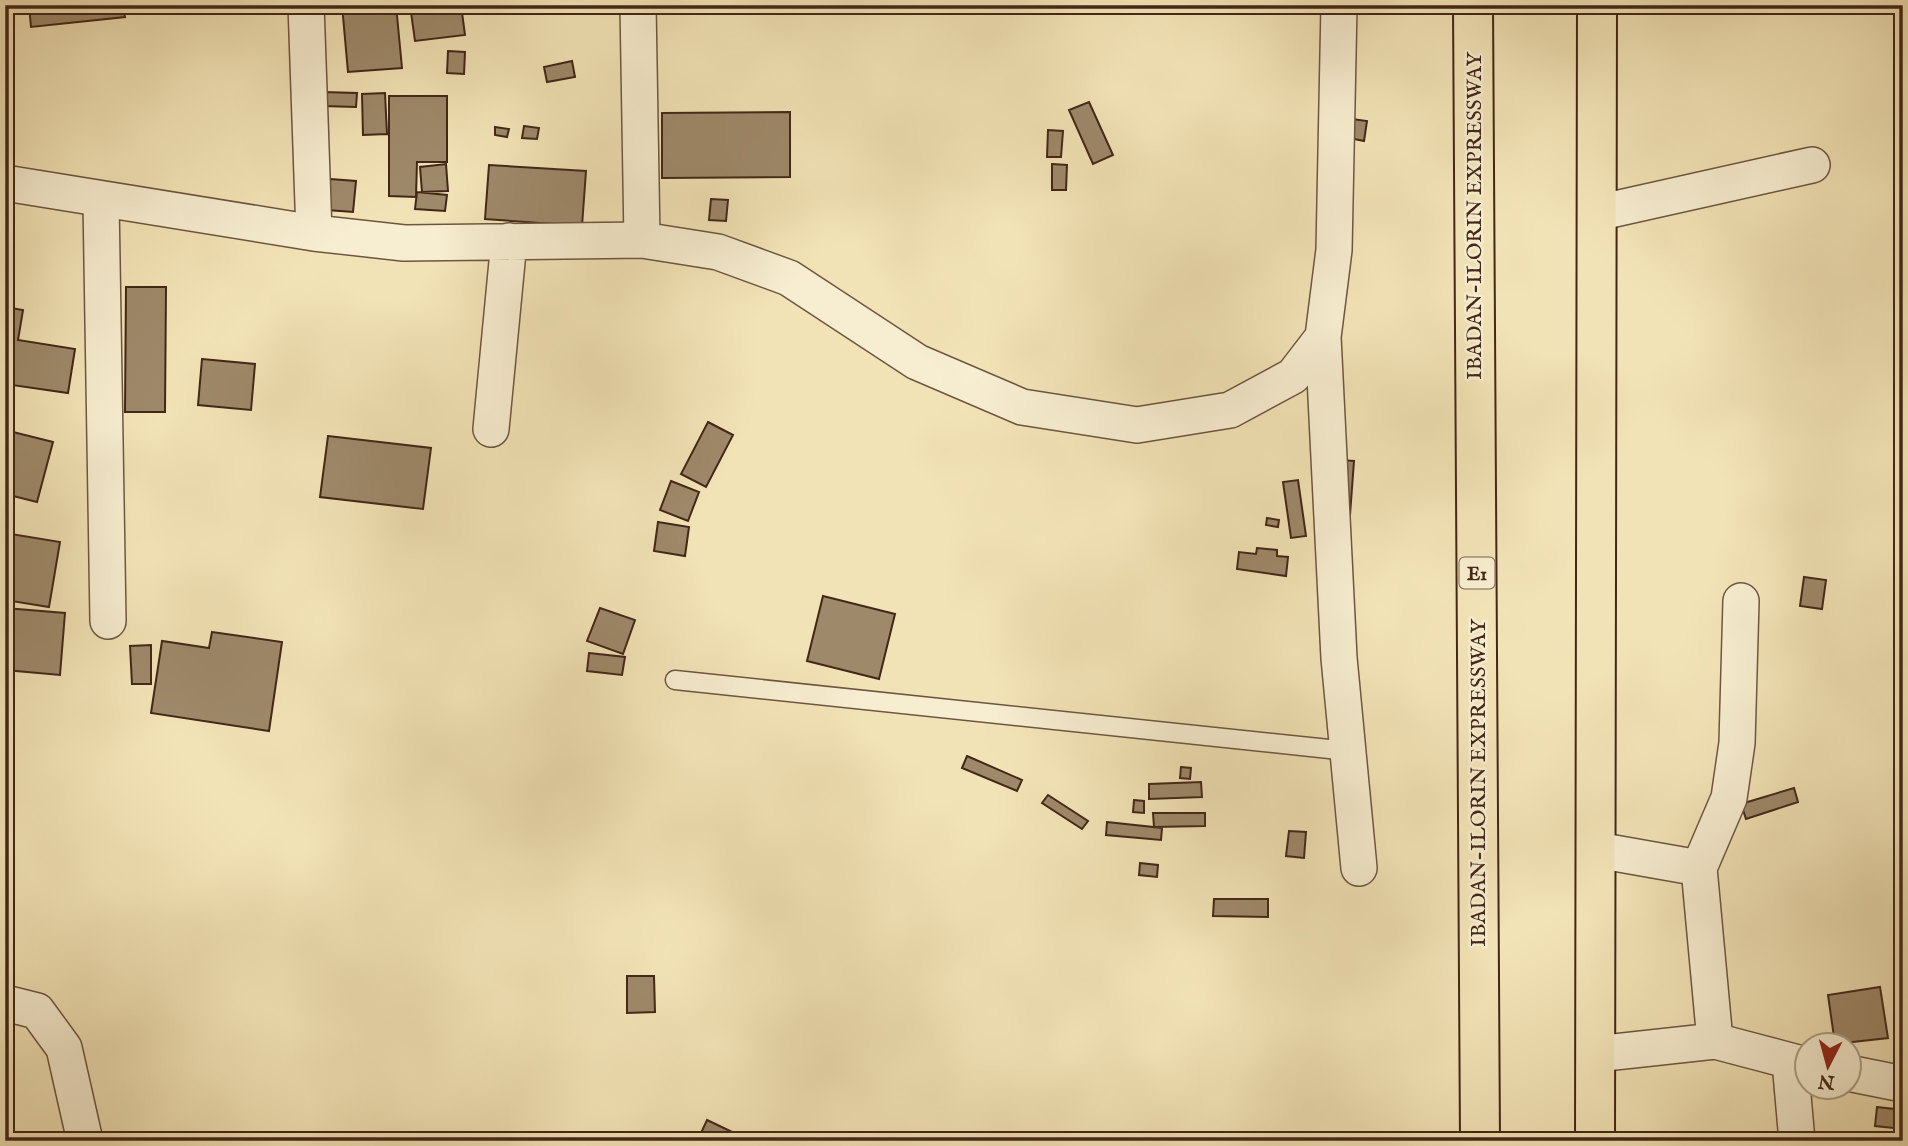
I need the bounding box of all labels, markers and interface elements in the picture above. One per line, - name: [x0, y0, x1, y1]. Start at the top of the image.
- street label: IBADAN-ILORIN EXPRESSWAY: [1462, 51, 1489, 380]
- road number: E1: [1460, 558, 1494, 588]
- street label: IBADAN-ILORIN EXPRESSWAY: [1466, 618, 1493, 947]
- north arrow: [1792, 1030, 1862, 1100]
- text: N: [1816, 1068, 1837, 1094]

